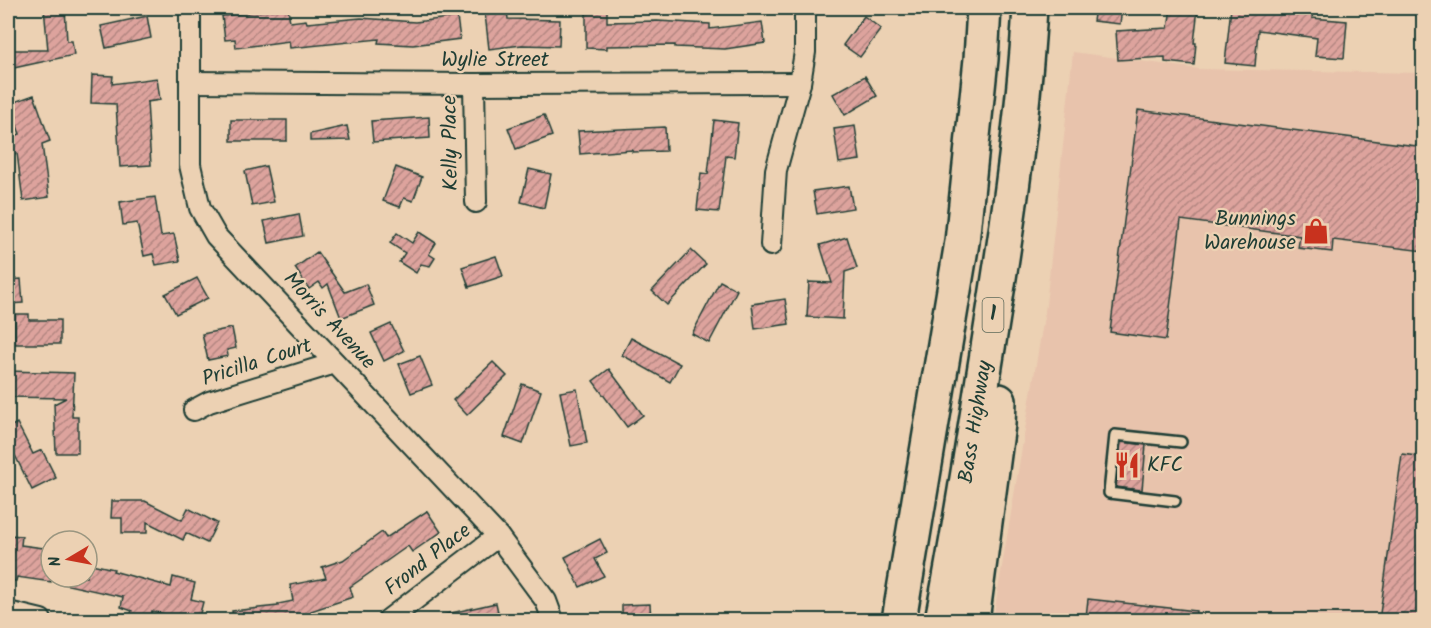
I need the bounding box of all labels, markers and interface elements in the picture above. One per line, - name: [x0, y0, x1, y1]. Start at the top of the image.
- street label: Wylie Street: [441, 44, 550, 77]
- street label: Kelly Place: [434, 94, 468, 191]
- place label: Bunnings Warehouse: [1204, 203, 1297, 260]
- shop icon: Bunnings Warehouse: [1301, 216, 1331, 246]
- street label: Morris Avenue: [275, 264, 384, 378]
- road number: 1: [982, 298, 1004, 332]
- street label: Pricilla Court: [198, 329, 317, 396]
- street label: Bass Highway: [950, 358, 1002, 486]
- place label: KFC: [1147, 449, 1183, 482]
- restaurant icon: KFC: [1112, 450, 1142, 480]
- street label: Frond Place: [377, 515, 479, 605]
- north arrow: [39, 529, 99, 589]
- text: N: [43, 554, 69, 568]

